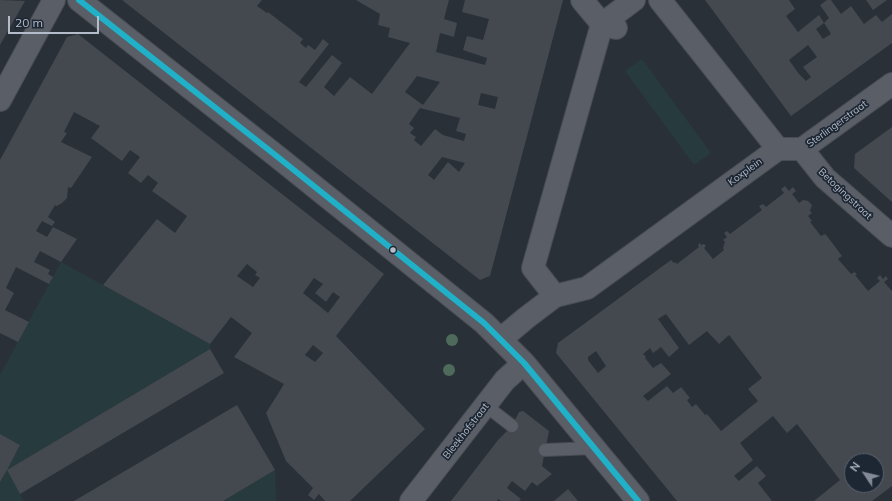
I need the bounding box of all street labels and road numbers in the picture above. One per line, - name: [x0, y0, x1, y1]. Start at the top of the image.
- street label: Sterlingerstraat: [804, 98, 870, 150]
- street label: Koxplein: [726, 156, 764, 188]
- street label: Betogingstraat: [816, 166, 874, 222]
- street label: Bleekhofstraat: [440, 401, 492, 461]

